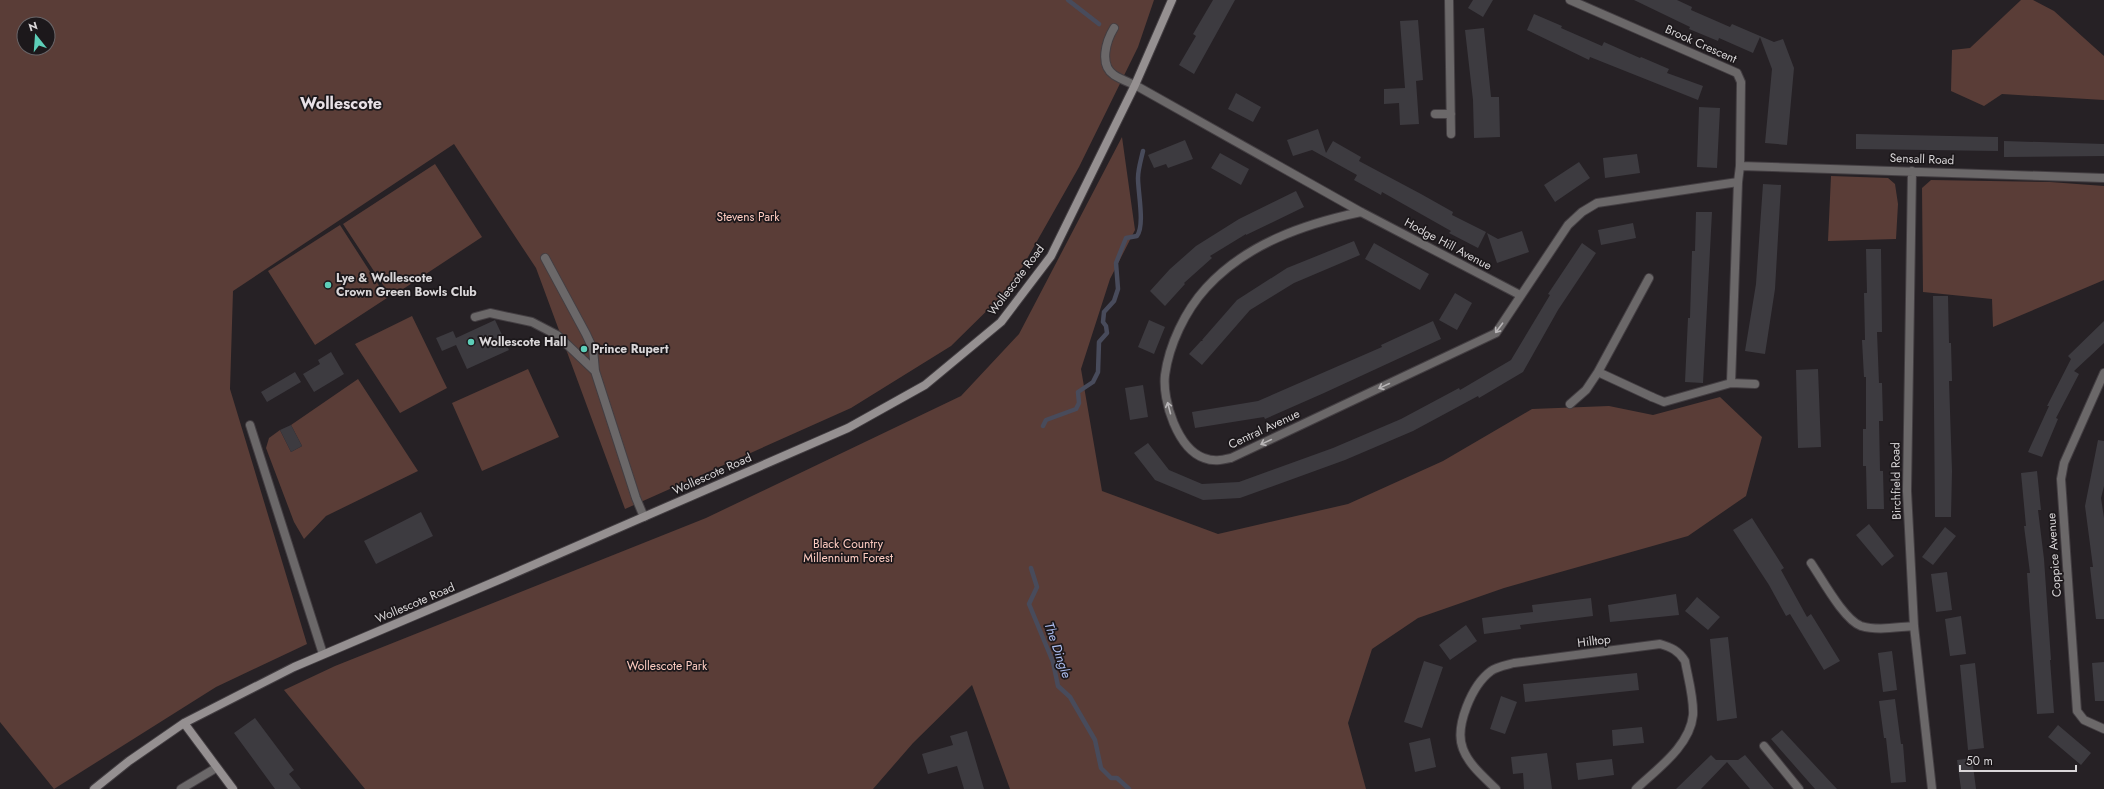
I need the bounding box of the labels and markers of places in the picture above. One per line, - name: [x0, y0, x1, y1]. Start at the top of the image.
- place label: Lye & Wollescote Crown Green Bowls Club: [336, 269, 477, 301]
- marker: Lye & Wollescote Crown Green Bowls Club: [323, 280, 333, 290]
- place label: Wollescote Hall: [479, 333, 566, 351]
- marker: Wollescote Hall: [466, 337, 476, 347]
- place label: Prince Rupert: [592, 340, 669, 358]
- marker: Prince Rupert: [579, 344, 589, 354]

